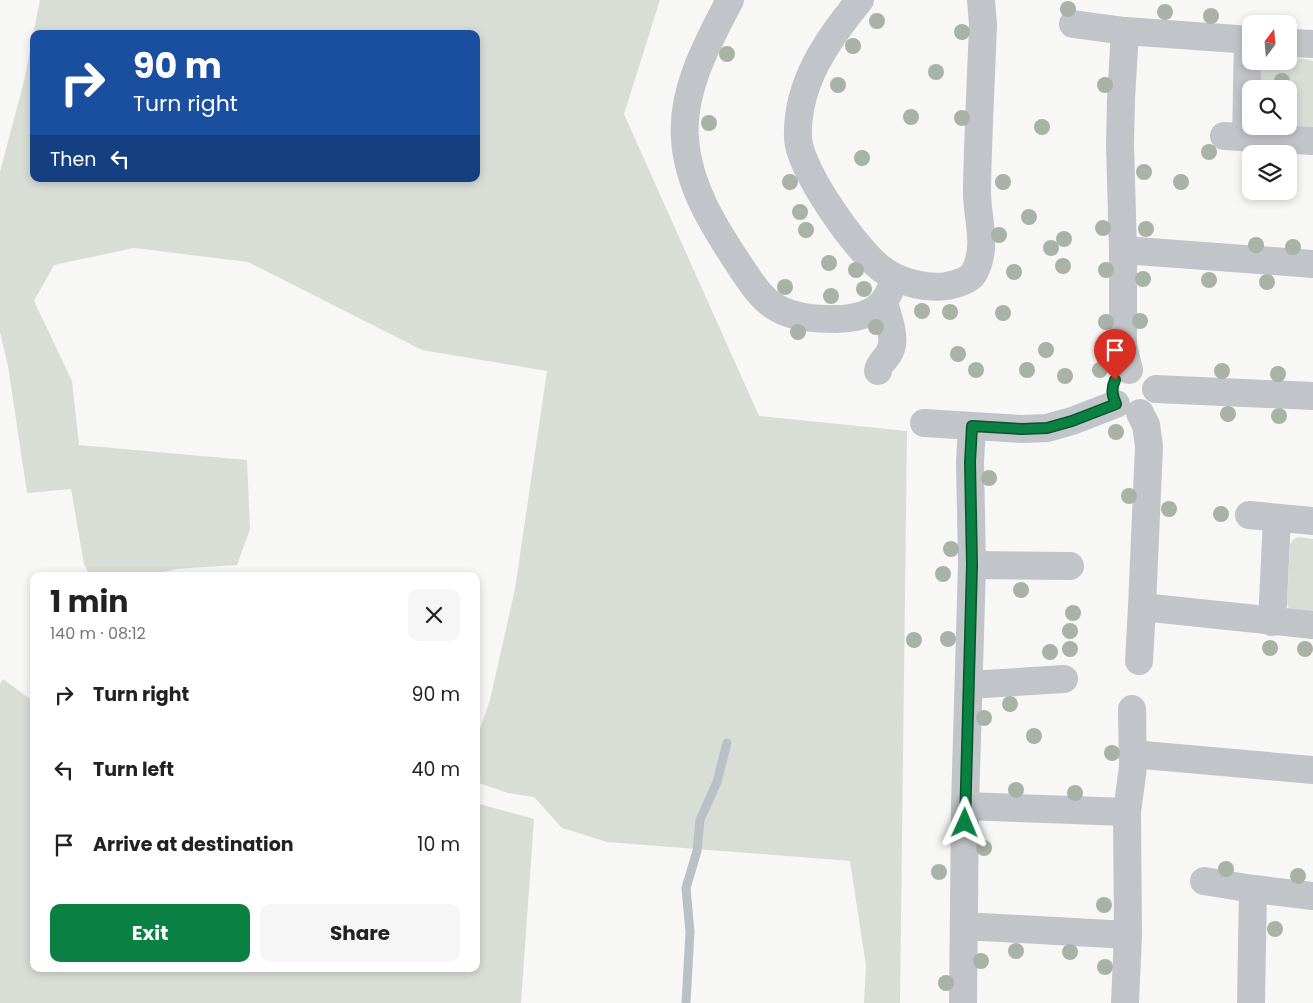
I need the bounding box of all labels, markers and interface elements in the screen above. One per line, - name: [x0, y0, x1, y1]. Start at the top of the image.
- north arrow: [1242, 15, 1298, 70]
- map controls: [1242, 15, 1297, 200]
- text: 90 m: [133, 41, 222, 90]
- icon: right: [50, 50, 115, 115]
- button: search: [1242, 80, 1297, 135]
- text: Turn right: [133, 88, 238, 119]
- icon: left: [106, 145, 134, 173]
- button: layers: [1242, 145, 1297, 200]
- text: Then: [50, 146, 96, 173]
- pin: [1094, 329, 1136, 380]
- icon: arrive: [1101, 336, 1129, 364]
- text: 1 min: [50, 580, 128, 623]
- button: close: [408, 589, 460, 641]
- text: 140 m · 08:12: [50, 622, 146, 645]
- icon: right: [50, 681, 78, 709]
- text: Turn right: [93, 681, 189, 708]
- text: 90 m: [411, 681, 460, 708]
- icon: left: [50, 756, 78, 784]
- text: Turn left: [93, 756, 174, 783]
- text: 40 m: [411, 756, 460, 783]
- position arrow: [938, 796, 990, 848]
- icon: arrive: [50, 831, 78, 859]
- text: Arrive at destination: [93, 831, 294, 858]
- text: 10 m: [417, 831, 460, 858]
- button: Exit: [50, 904, 250, 962]
- button: Share: [260, 904, 460, 962]

